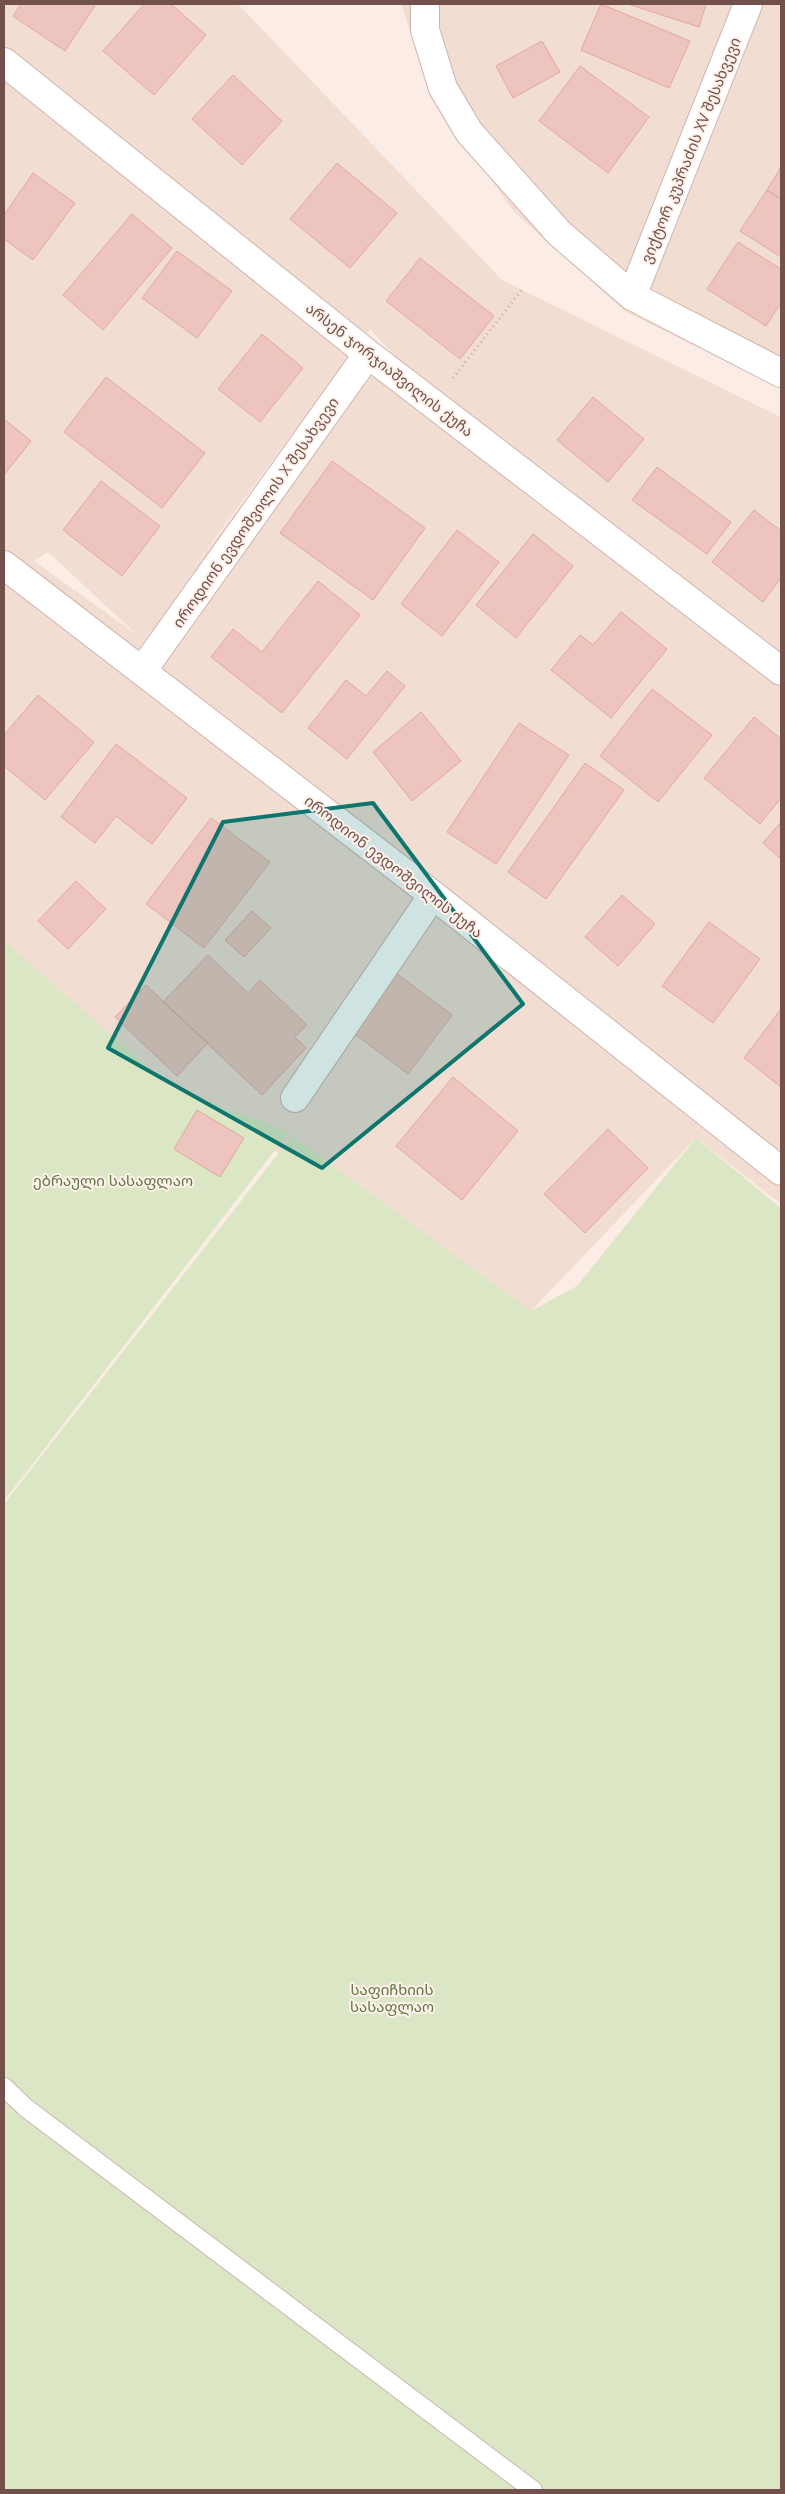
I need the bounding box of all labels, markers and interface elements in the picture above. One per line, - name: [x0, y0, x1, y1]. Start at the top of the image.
- street label: ვიქტორ კუპრაძის XV შესახვევი: [635, 34, 745, 266]
- street label: არსენ ჯორჯიაშვილის ქუჩა: [302, 297, 478, 441]
- street label: იროდიონ ევდოშვილის X შესახვევი: [167, 393, 343, 631]
- street label: იროდიონ ევდოშვილის ქუჩა: [301, 790, 487, 942]
- park label: ებრაული სასაფლაო: [33, 1170, 193, 1190]
- park label: საფიჩხიის სასაფლაო: [350, 1979, 434, 2016]

